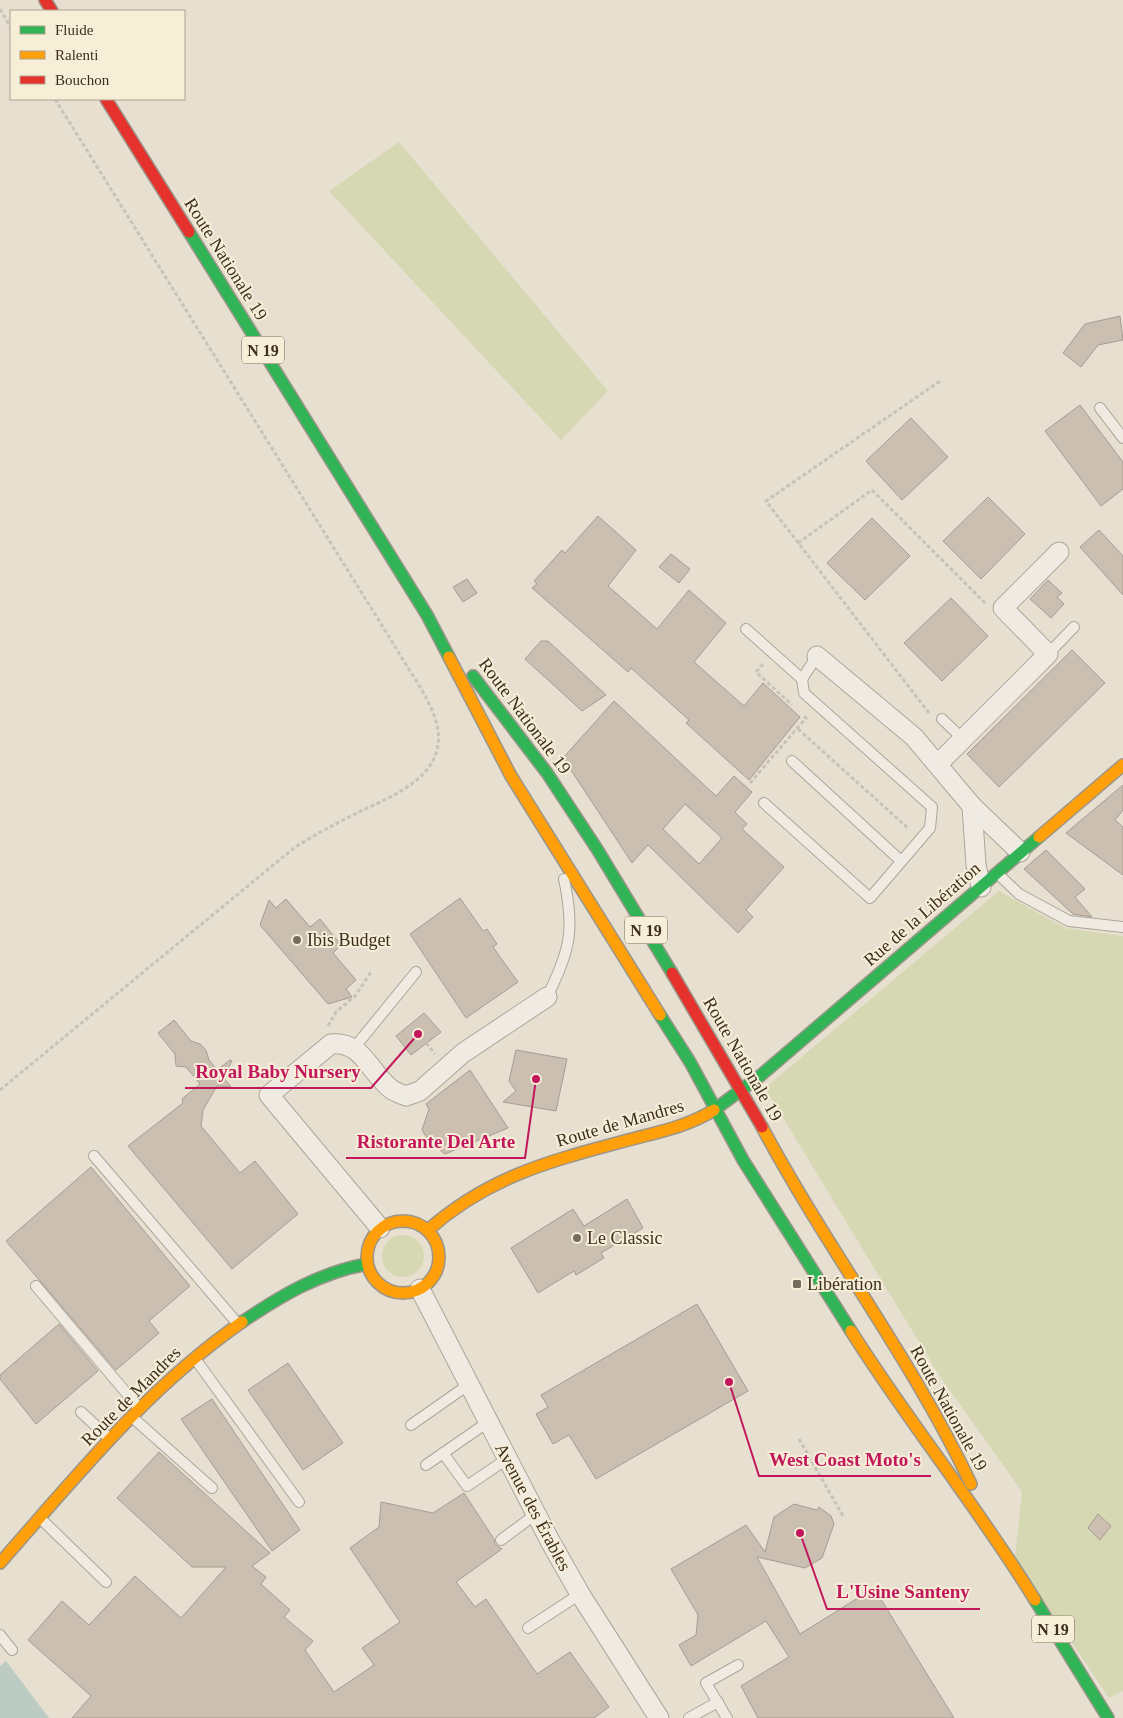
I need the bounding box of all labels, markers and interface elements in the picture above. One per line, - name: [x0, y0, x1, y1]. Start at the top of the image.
- legend: [10, 10, 185, 100]
- text: Fluide: [55, 22, 94, 38]
- text: Ralenti: [55, 47, 98, 63]
- text: Bouchon: [55, 72, 110, 88]
- street label: Route Nationale 19: [180, 194, 272, 324]
- road number: N 19: [242, 336, 284, 364]
- street label: Route Nationale 19: [475, 654, 575, 778]
- street label: Rue de la Libération: [860, 858, 984, 970]
- road number: N 19: [625, 916, 667, 944]
- place label: Ibis Budget: [307, 930, 391, 950]
- marker: Ibis Budget: [291, 934, 303, 946]
- street label: Route Nationale 19: [699, 993, 787, 1125]
- callout: Royal Baby Nursery: [185, 1054, 371, 1088]
- text: Royal Baby Nursery: [195, 1061, 361, 1082]
- street label: Route de Mandres: [554, 1095, 686, 1151]
- callout: Ristorante Del Arte: [346, 1124, 525, 1158]
- text: Ristorante Del Arte: [357, 1131, 515, 1152]
- place label: Le Classic: [587, 1228, 662, 1248]
- marker: Le Classic: [571, 1232, 583, 1244]
- place label: Libération: [807, 1274, 882, 1294]
- marker: Libération: [791, 1278, 803, 1290]
- street label: Route de Mandres: [77, 1342, 185, 1450]
- street label: Route Nationale 19: [906, 1342, 992, 1474]
- street label: Avenue des Érables: [491, 1439, 576, 1574]
- callout: West Coast Moto's: [759, 1442, 931, 1476]
- text: West Coast Moto's: [769, 1449, 921, 1470]
- callout: L'Usine Santeny: [827, 1575, 980, 1609]
- text: L'Usine Santeny: [836, 1581, 970, 1602]
- road number: N 19: [1032, 1616, 1074, 1642]

